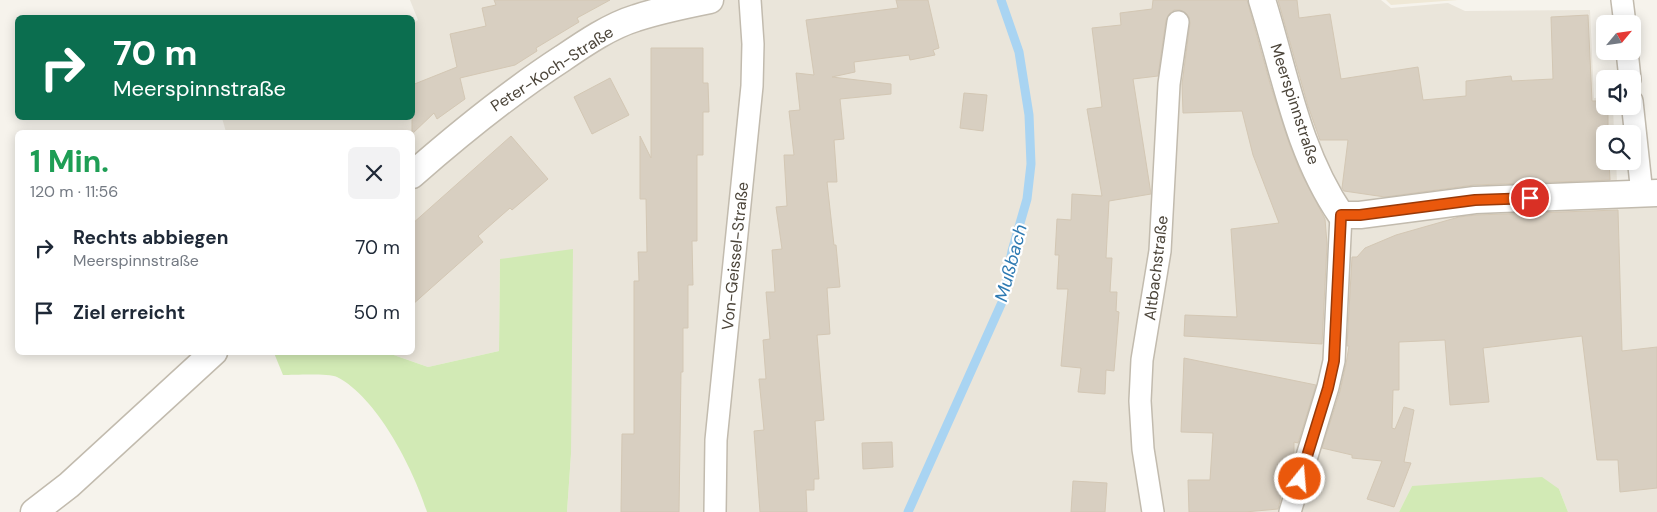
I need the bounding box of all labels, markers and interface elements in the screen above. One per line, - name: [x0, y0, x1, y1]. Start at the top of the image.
- north arrow: [1596, 15, 1641, 60]
- map controls: [1596, 15, 1641, 170]
- street label: Peter-Koch-Straße: [487, 21, 617, 117]
- text: 70 m: [113, 30, 197, 76]
- icon: right: [30, 35, 95, 100]
- street label: Meerspinnstraße: [1266, 41, 1324, 167]
- button: sound: [1596, 70, 1641, 115]
- text: Meerspinnstraße: [113, 74, 286, 103]
- button: search: [1596, 125, 1641, 170]
- text: 1 Min.: [30, 142, 109, 181]
- button: close: [348, 147, 400, 199]
- pin: [1509, 177, 1551, 219]
- text: 120 m · 11:56: [30, 181, 118, 202]
- street label: Von-Geissel-Straße: [717, 181, 753, 331]
- icon: arrive: [1516, 184, 1544, 212]
- street label: Altbachstraße: [1139, 214, 1173, 322]
- water label: Mußbach: [989, 222, 1033, 304]
- text: Rechts abbiegen: [73, 225, 228, 250]
- icon: right: [30, 234, 58, 262]
- text: 70 m: [355, 235, 400, 260]
- text: Meerspinnstraße: [73, 250, 199, 271]
- icon: arrive: [30, 299, 58, 327]
- text: Ziel erreicht: [73, 300, 185, 325]
- text: 50 m: [353, 300, 400, 325]
- position arrow: [1273, 452, 1325, 504]

